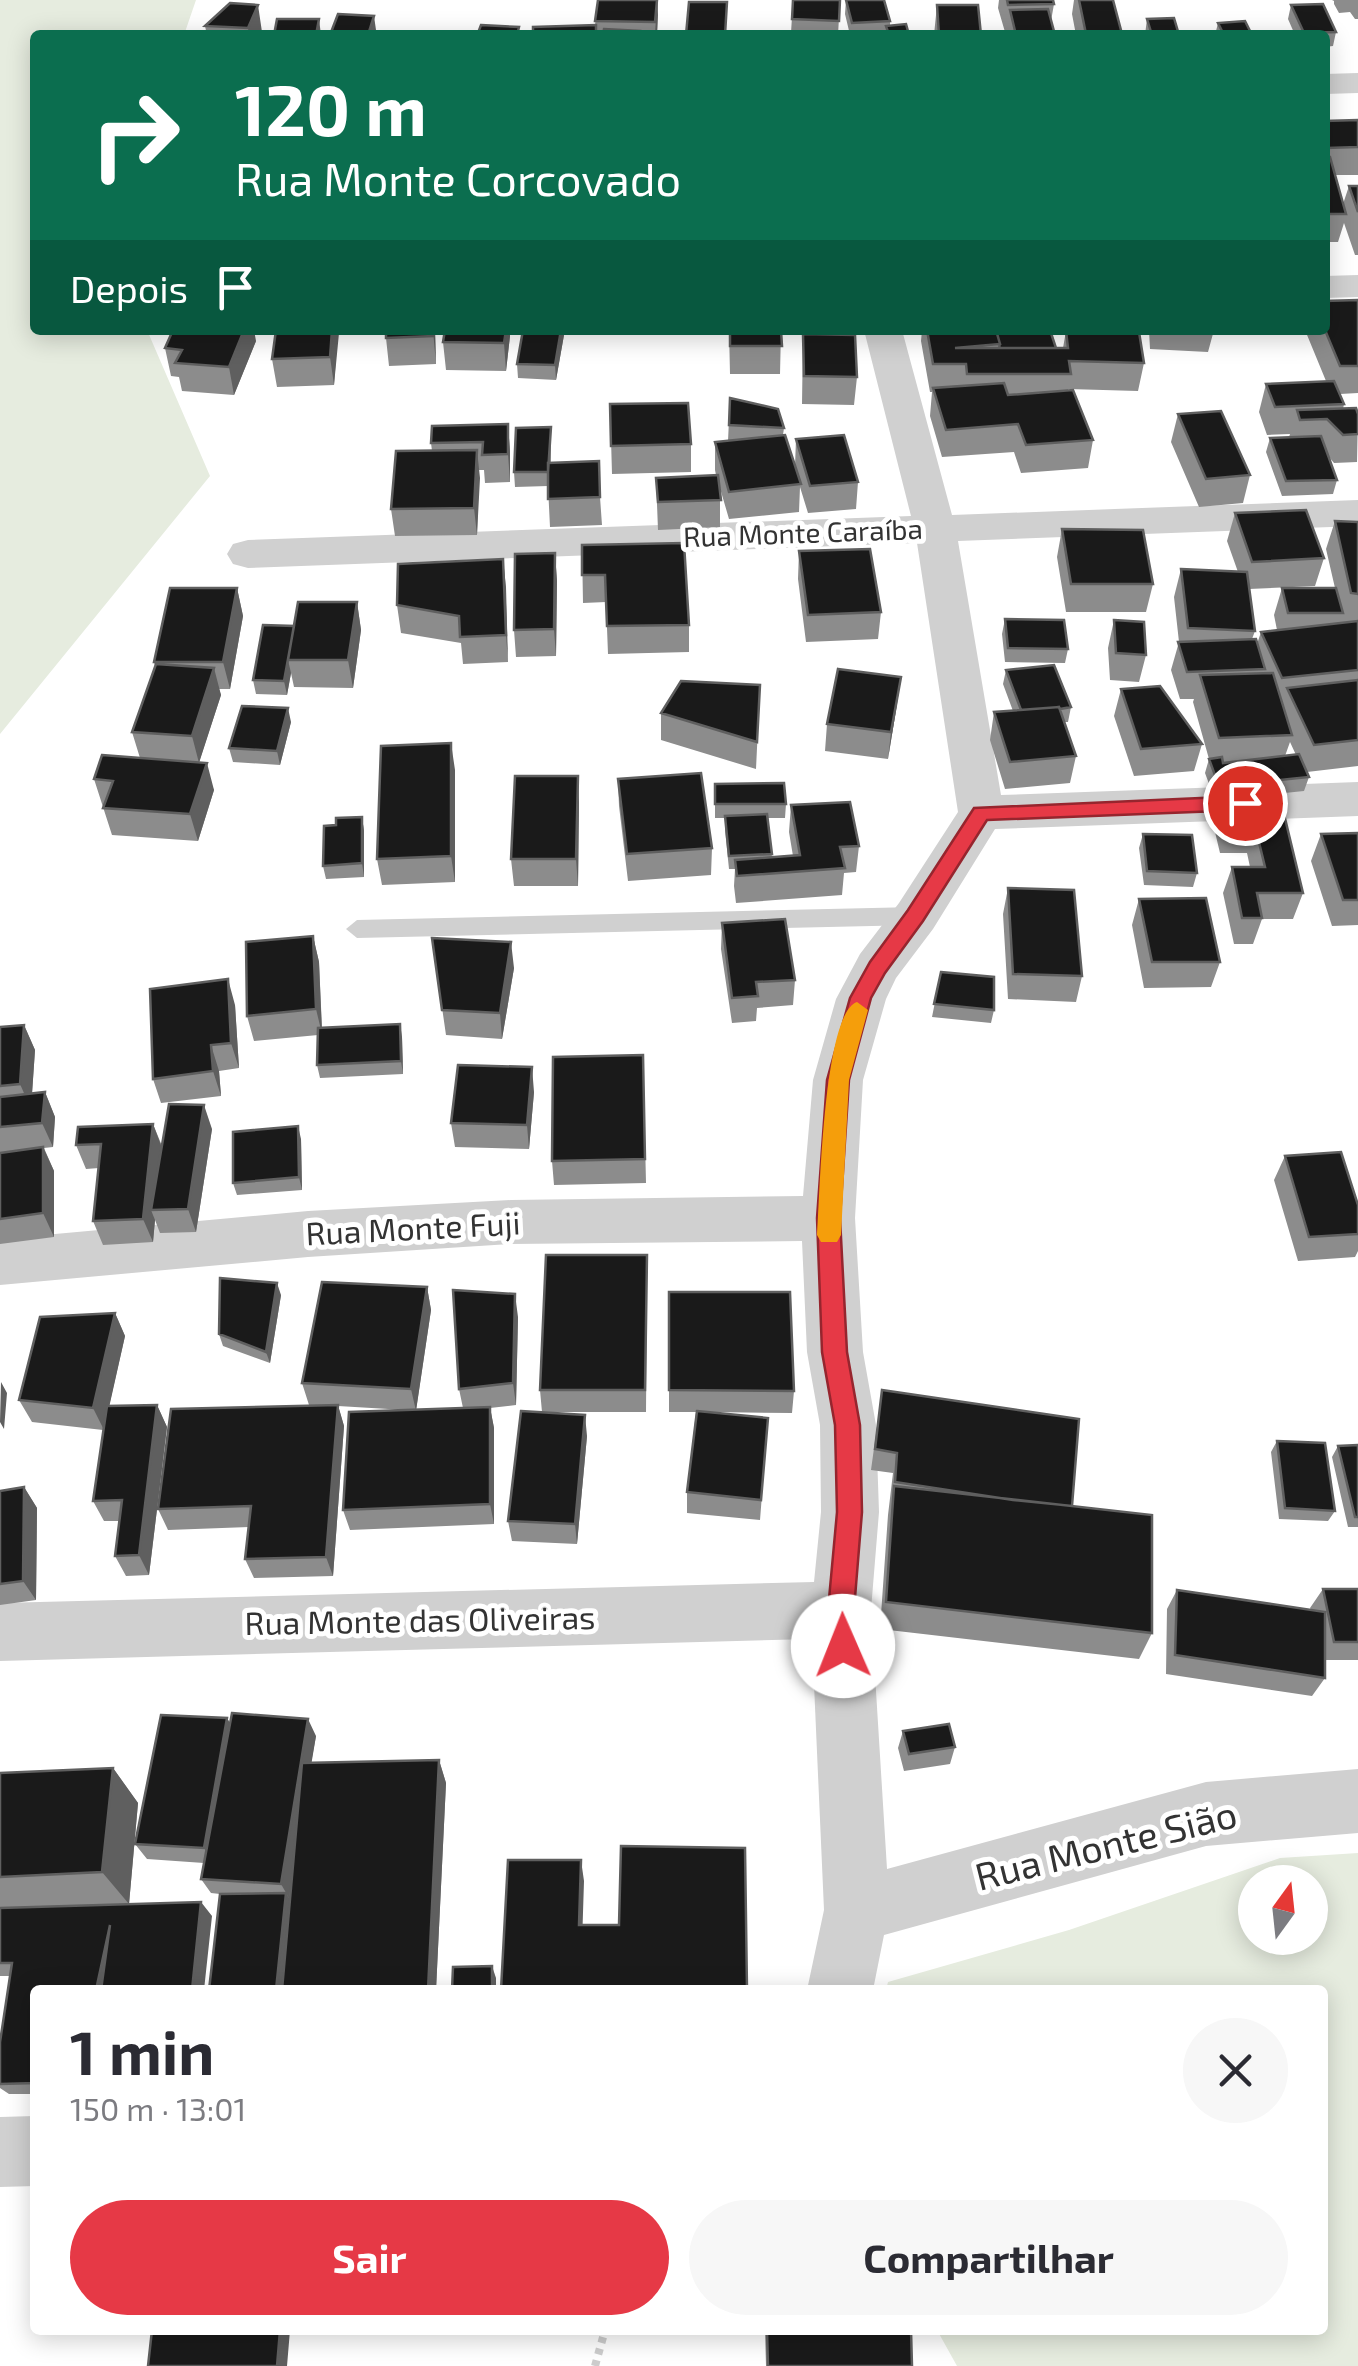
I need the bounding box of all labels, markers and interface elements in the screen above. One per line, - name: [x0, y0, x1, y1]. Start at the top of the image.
- text: 120 m: [235, 66, 427, 150]
- icon: right: [70, 70, 200, 200]
- text: Rua Monte Corcovado: [235, 151, 681, 205]
- icon: arrive: [208, 260, 263, 315]
- text: Depois: [70, 265, 188, 311]
- street label: Rua Monte Caraíba: [683, 511, 923, 553]
- pin: [1203, 761, 1288, 846]
- icon: arrive: [1218, 776, 1273, 831]
- street label: Rua Monte Fuji: [305, 1202, 521, 1253]
- position arrow: [791, 1594, 895, 1698]
- street label: Rua Monte das Oliveiras: [244, 1597, 596, 1641]
- street label: Rua Monte Sião: [970, 1789, 1241, 1899]
- north arrow: [1238, 1865, 1328, 1955]
- map controls: [1238, 1865, 1328, 1955]
- text: 1 min: [70, 2015, 214, 2087]
- button: close: [1183, 2018, 1288, 2123]
- text: 150 m · 13:01: [70, 2089, 246, 2127]
- button: Sair: [70, 2200, 669, 2315]
- button: Compartilhar: [689, 2200, 1288, 2315]

